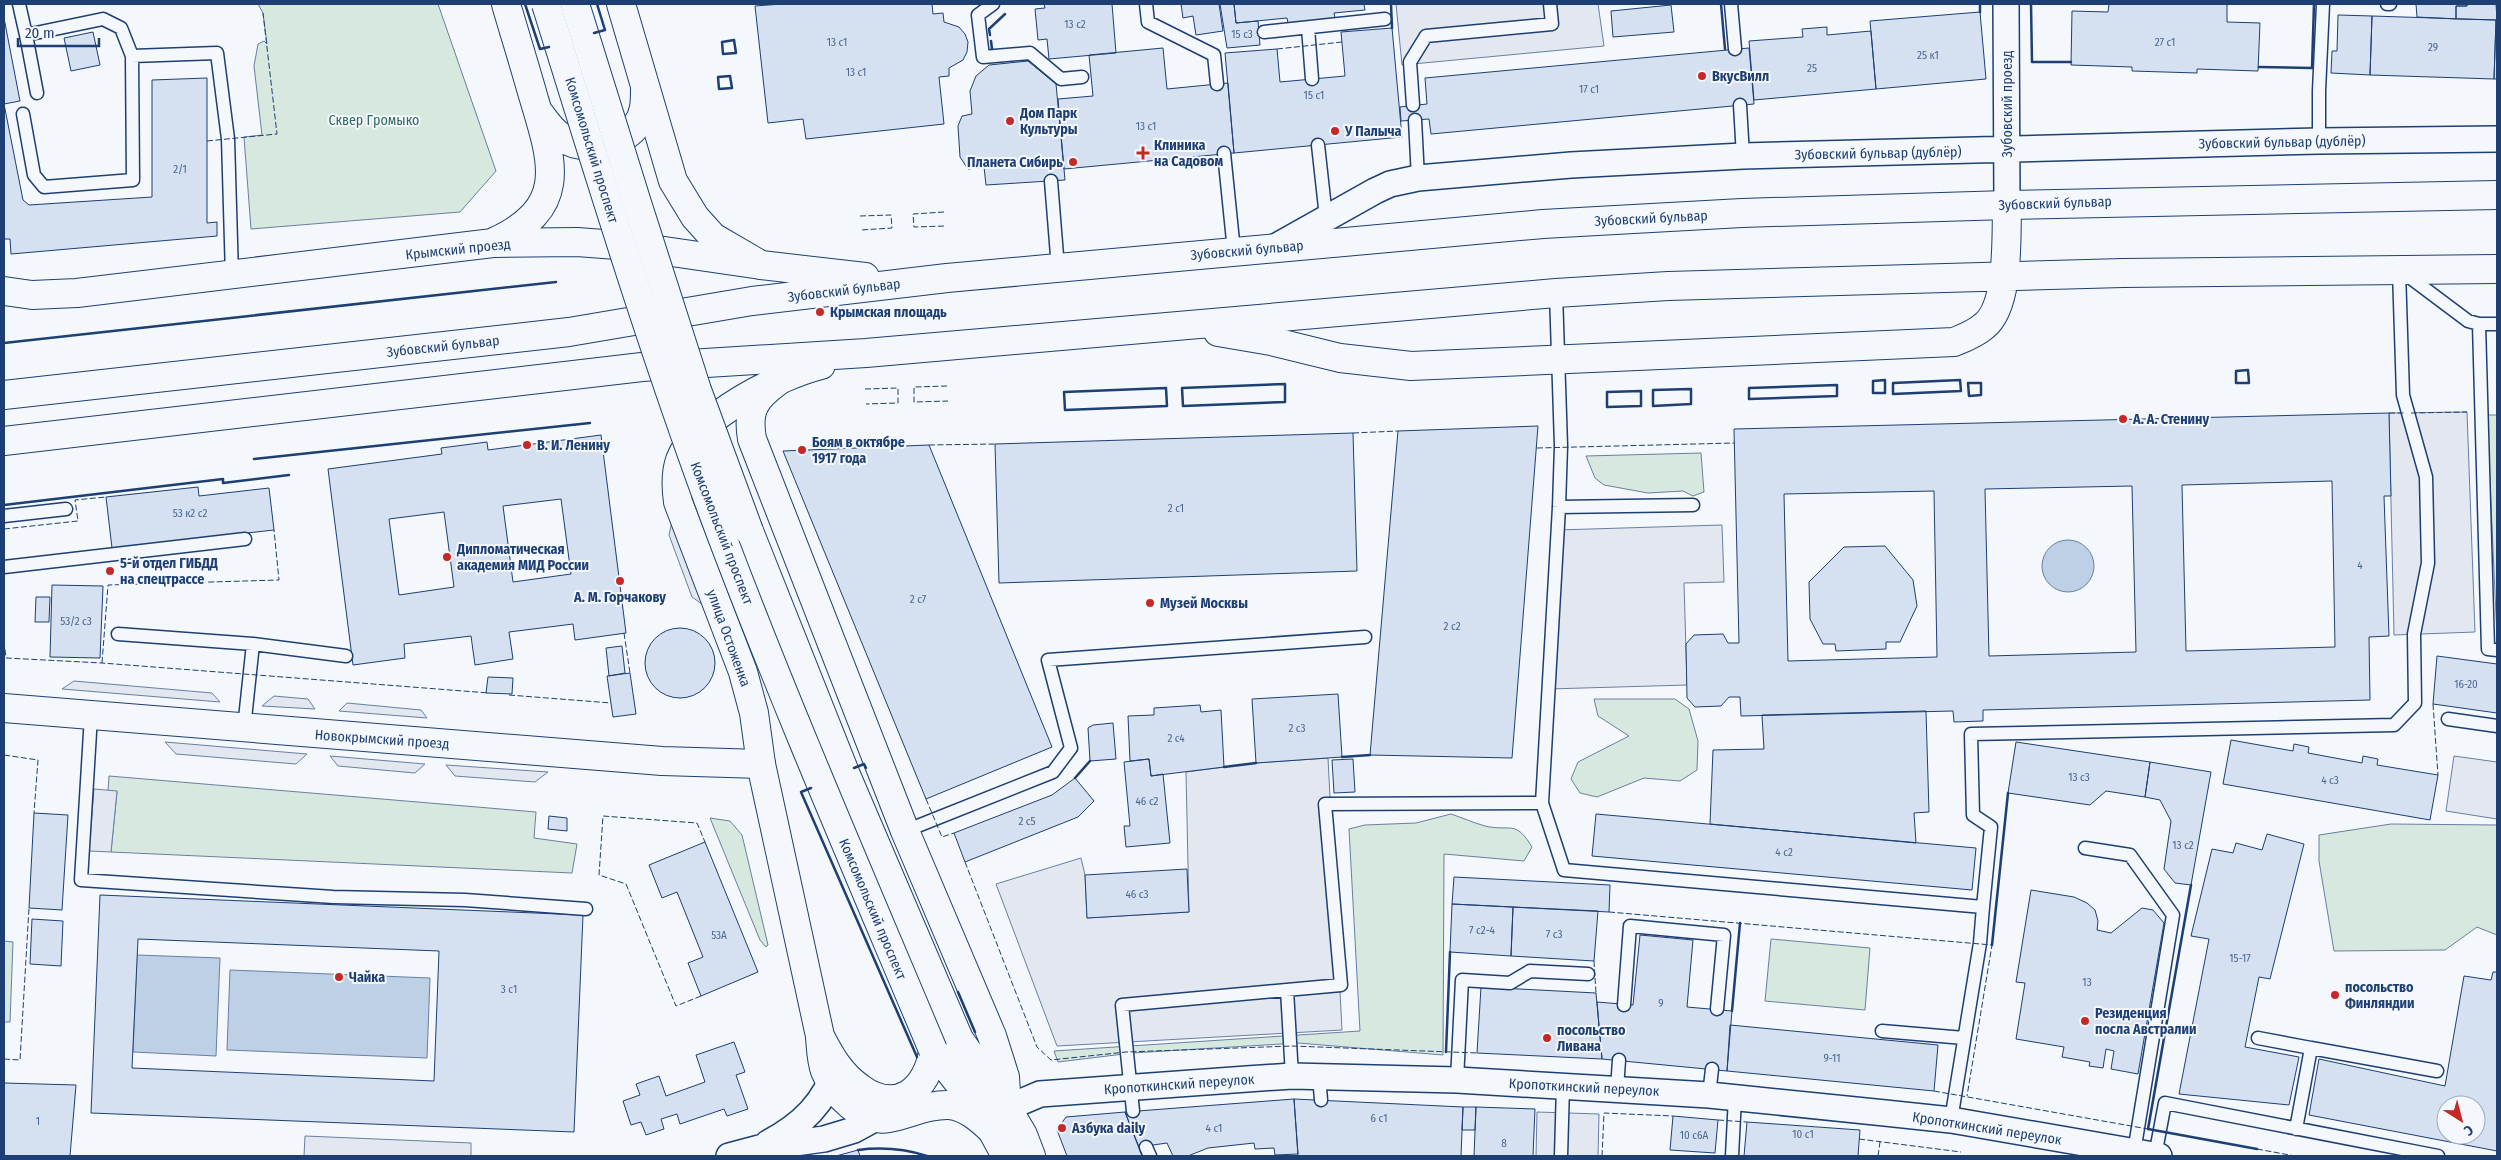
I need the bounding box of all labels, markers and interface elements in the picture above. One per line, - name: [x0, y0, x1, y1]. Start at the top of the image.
- scale bar: [18, 15, 99, 47]
- house number: 13 с2: [1064, 18, 1086, 31]
- text: 20 m: [25, 24, 55, 42]
- house number: 15 с3: [1231, 28, 1253, 41]
- house number: 13 с1: [827, 36, 847, 49]
- house number: 27 с1: [2155, 36, 2175, 49]
- house number: 29: [2428, 41, 2438, 54]
- house number: 25 к1: [1917, 49, 1939, 62]
- street label: Зубовский проезд: [1999, 50, 2016, 158]
- house number: 25: [1807, 62, 1817, 75]
- house number: 13 с1: [846, 66, 866, 79]
- place label: ВкусВилл: [1712, 68, 1769, 85]
- marker: ВкусВилл: [1696, 70, 1708, 82]
- street label: Комсомольский проспект: [561, 75, 622, 225]
- house number: 17 с1: [1579, 83, 1599, 96]
- house number: 15 с1: [1304, 89, 1324, 102]
- place label: Дом Парк Культуры: [1019, 105, 1078, 138]
- park label: Сквер Громыко: [329, 112, 420, 129]
- marker: Дом Парк Культуры: [1004, 115, 1016, 127]
- house number: 13 с1: [1136, 120, 1156, 133]
- place label: У Палыча: [1344, 123, 1402, 140]
- marker: У Палыча: [1329, 125, 1341, 137]
- street label: Зубовский бульвар (дублёр): [2198, 133, 2366, 152]
- place label: Клиника на Садовом: [1154, 137, 1223, 170]
- street label: Зубовский бульвар (дублёр): [1794, 144, 1962, 163]
- marker: Клиника на Садовом: [1136, 146, 1150, 160]
- place label: Планета Сибирь: [967, 154, 1063, 171]
- marker: Планета Сибирь: [1067, 156, 1079, 168]
- house number: 2/1: [173, 163, 187, 176]
- street label: Зубовский бульвар: [1998, 193, 2112, 214]
- street label: Зубовский бульвар: [1594, 207, 1708, 230]
- street label: Крымский проезд: [405, 236, 511, 263]
- street label: Зубовский бульвар: [1190, 237, 1304, 264]
- street label: Зубовский бульвар: [787, 275, 901, 306]
- place label: Крымская площадь: [830, 304, 947, 321]
- marker: Крымская площадь: [814, 306, 826, 318]
- street label: Зубовский бульвар: [386, 332, 500, 361]
- place label: А. А. Стенину: [2132, 411, 2210, 428]
- marker: А. А. Стенину: [2117, 413, 2129, 425]
- place label: Боям в октябре 1917 года: [812, 434, 905, 467]
- place label: В. И. Ленину: [537, 437, 610, 454]
- marker: В. И. Ленину: [521, 439, 533, 451]
- marker: Боям в октябре 1917 года: [796, 444, 808, 456]
- street label: Комсомольский проспект: [686, 459, 757, 607]
- house number: 2 с1: [1168, 502, 1184, 515]
- house number: 53 к2 с2: [173, 507, 207, 520]
- place label: Дипломатическая академия МИД России: [456, 541, 589, 574]
- marker: Дипломатическая академия МИД России: [441, 551, 453, 563]
- place label: 5-й отдел ГИБДД на спецтрассе: [120, 555, 218, 588]
- house number: 4: [2357, 559, 2363, 572]
- marker: 5-й отдел ГИБДД на спецтрассе: [104, 565, 116, 577]
- marker: А. М. Горчакову: [614, 575, 626, 587]
- street label: улица Остоженка: [703, 587, 754, 689]
- place label: А. М. Горчакову: [573, 589, 666, 606]
- house number: 2 с7: [910, 593, 927, 606]
- place label: Музей Москвы: [1160, 595, 1248, 612]
- marker: Музей Москвы: [1144, 597, 1156, 609]
- house number: 53/2 с3: [60, 615, 92, 628]
- house number: 2 с2: [1444, 620, 1461, 633]
- house number: 16-20: [2454, 678, 2478, 691]
- house number: 2 с3: [1288, 722, 1306, 735]
- street label: Новокрымский проезд: [314, 726, 450, 753]
- house number: 2 с4: [1167, 732, 1185, 745]
- house number: 13 с3: [2068, 771, 2090, 784]
- house number: 4 с3: [2321, 774, 2339, 787]
- house number: 46 с2: [1136, 795, 1159, 808]
- house number: 2 с5: [1018, 815, 1036, 828]
- street label: Комсомольский проспект: [835, 836, 910, 982]
- house number: 13 с2: [2172, 839, 2194, 852]
- house number: 4 с2: [1775, 846, 1793, 859]
- house number: 46 с3: [1125, 888, 1149, 901]
- house number: 7 с2-4: [1469, 924, 1496, 937]
- house number: 7 с3: [1546, 928, 1562, 941]
- house number: 53А: [711, 929, 727, 942]
- house number: 15-17: [2229, 952, 2251, 965]
- place label: Чайка: [349, 969, 385, 986]
- marker: Чайка: [333, 971, 345, 983]
- house number: 13: [2082, 976, 2092, 989]
- place label: посольство Финляндии: [2345, 979, 2415, 1012]
- house number: 3 с1: [501, 983, 517, 996]
- marker: посольство Финляндии: [2329, 989, 2341, 1001]
- house number: 9: [1658, 997, 1664, 1010]
- place label: Резиденция посла Австралии: [2095, 1005, 2196, 1038]
- marker: Резиденция посла Австралии: [2079, 1015, 2091, 1027]
- place label: посольство Ливана: [1557, 1022, 1626, 1055]
- marker: посольство Ливана: [1541, 1032, 1553, 1044]
- house number: 9-11: [1823, 1052, 1841, 1065]
- street label: Кропоткинский переулок: [1103, 1071, 1255, 1098]
- street label: Кропоткинский переулок: [1508, 1075, 1660, 1100]
- north arrow: [2436, 1095, 2486, 1145]
- street label: Кропоткинский переулок: [1911, 1108, 2063, 1149]
- house number: 6 с1: [1371, 1112, 1387, 1125]
- house number: 1: [36, 1115, 40, 1128]
- place label: Азбука daily: [1071, 1120, 1145, 1137]
- text: С: [2460, 1121, 2476, 1140]
- marker: Азбука daily: [1056, 1122, 1068, 1134]
- house number: 4 с1: [1206, 1122, 1222, 1135]
- house number: 10 с1: [1792, 1128, 1814, 1141]
- house number: 10 с6А: [1680, 1129, 1708, 1142]
- house number: 8: [1501, 1137, 1507, 1150]

